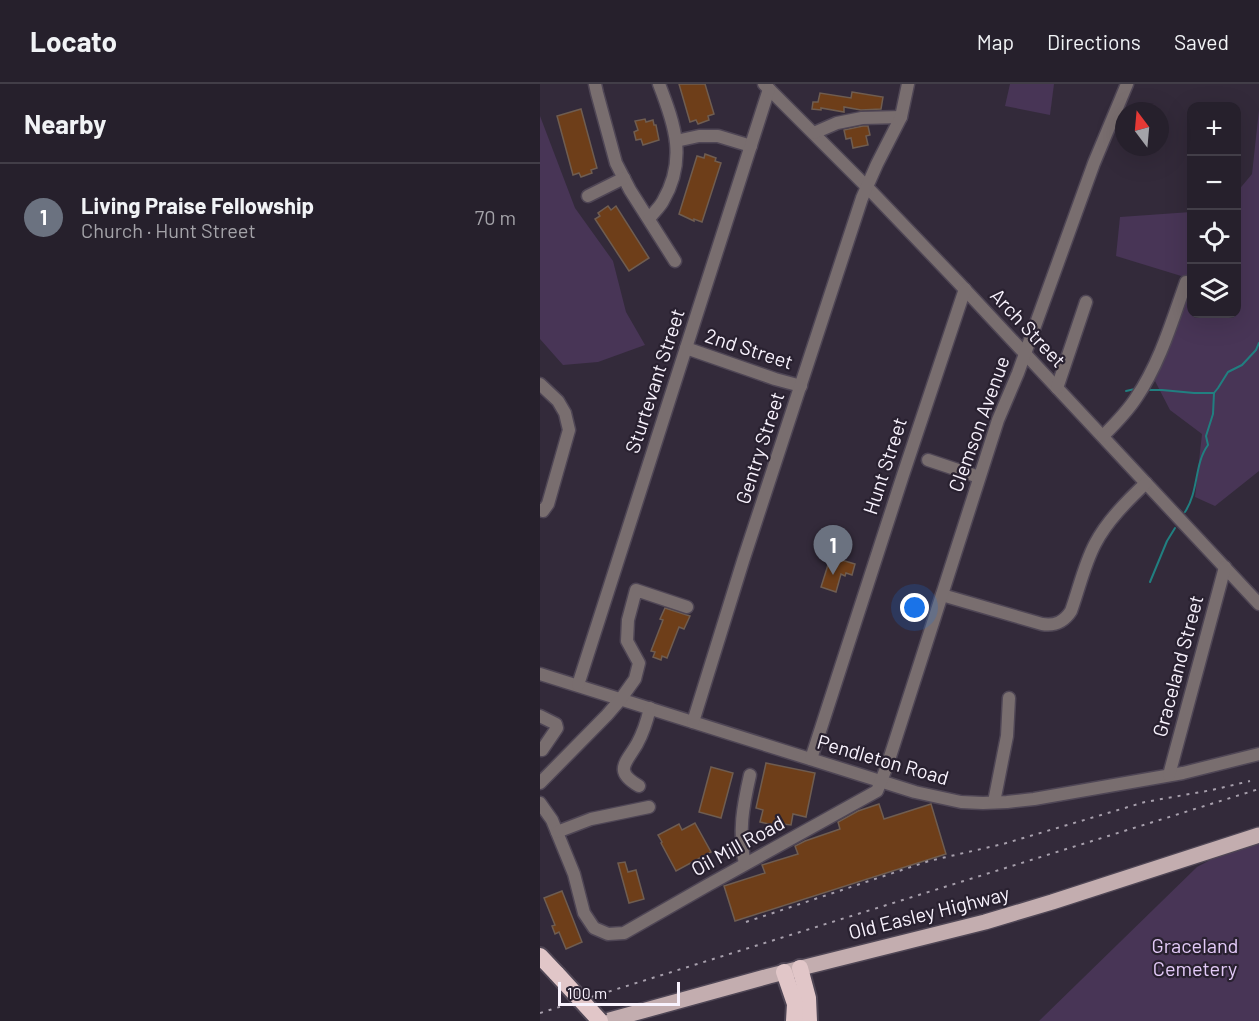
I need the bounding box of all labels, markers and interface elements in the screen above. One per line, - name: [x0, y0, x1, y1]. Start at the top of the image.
- text: Locato: [30, 24, 117, 58]
- text: Map: [977, 29, 1014, 54]
- text: Directions: [1047, 29, 1141, 54]
- text: Saved: [1174, 29, 1229, 54]
- north arrow: [1115, 102, 1169, 156]
- map controls: [1187, 102, 1241, 318]
- button: +: [1187, 102, 1241, 156]
- text: Nearby: [24, 108, 106, 139]
- button: −: [1187, 156, 1241, 210]
- text: Living Praise Fellowship: [81, 192, 314, 218]
- text: 1: [40, 205, 47, 229]
- text: 70 m: [475, 205, 516, 229]
- button: locate: [1187, 210, 1241, 264]
- text: Church · Hunt Street: [81, 218, 256, 242]
- button: layers: [1187, 264, 1241, 318]
- street label: Arch Street: [986, 283, 1071, 372]
- street label: Sturtevant Street: [619, 305, 689, 456]
- street label: 2nd Street: [702, 323, 796, 374]
- street label: Clemson Avenue: [942, 352, 1014, 495]
- street label: Gentry Street: [730, 389, 788, 507]
- street label: Hunt Street: [857, 414, 911, 517]
- pin: 1: [814, 526, 852, 575]
- street label: Graceland Street: [1147, 592, 1207, 739]
- your location: [900, 593, 929, 622]
- street label: Pendleton Road: [815, 729, 952, 789]
- street label: Oil Mill Road: [687, 810, 788, 881]
- street label: Old Easley Highway: [846, 880, 1012, 944]
- park label: Graceland Cemetery: [1151, 933, 1239, 980]
- scale bar: [558, 979, 680, 1006]
- text: 100 m: [567, 983, 607, 1002]

